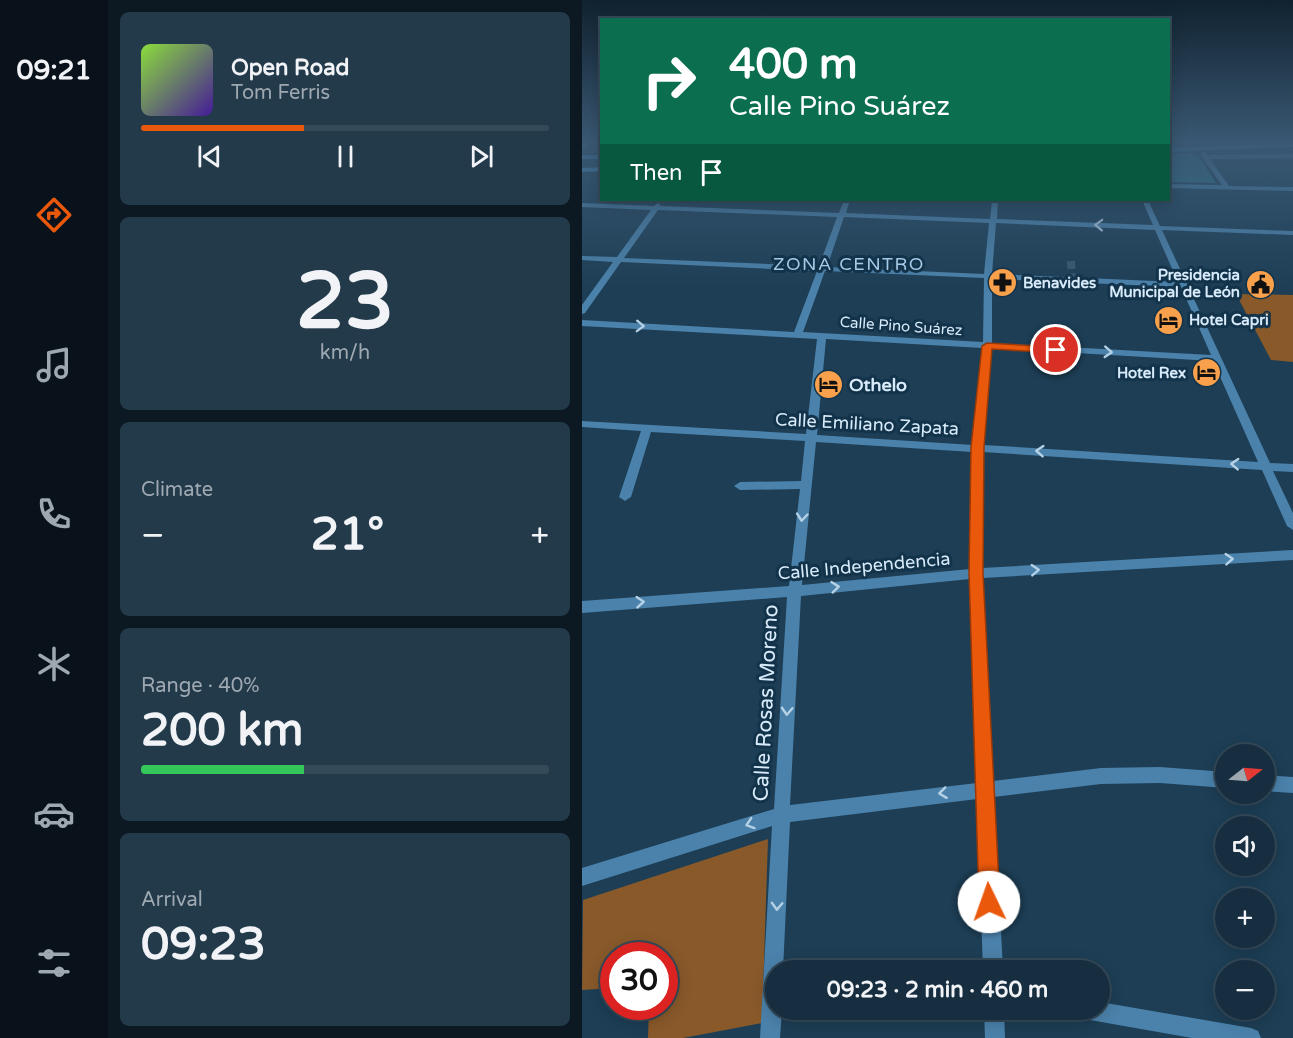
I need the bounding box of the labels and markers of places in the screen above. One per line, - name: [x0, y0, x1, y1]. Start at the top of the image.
- place label: Presidencia Municipal de León: [1109, 266, 1240, 302]
- pharmacy icon: Benavides: [986, 267, 1018, 299]
- public building icon: Presidencia Municipal de León: [1245, 268, 1277, 300]
- place label: Benavides: [1023, 274, 1096, 292]
- hotel icon: Hotel Capri: [1152, 304, 1184, 336]
- place label: Hotel Capri: [1189, 311, 1269, 330]
- pin: [1030, 324, 1081, 375]
- hotel icon: Hotel Rex: [1191, 357, 1223, 389]
- place label: Hotel Rex: [1117, 364, 1186, 382]
- hotel icon: Othelo: [812, 369, 844, 401]
- place label: Othelo: [849, 374, 907, 396]

